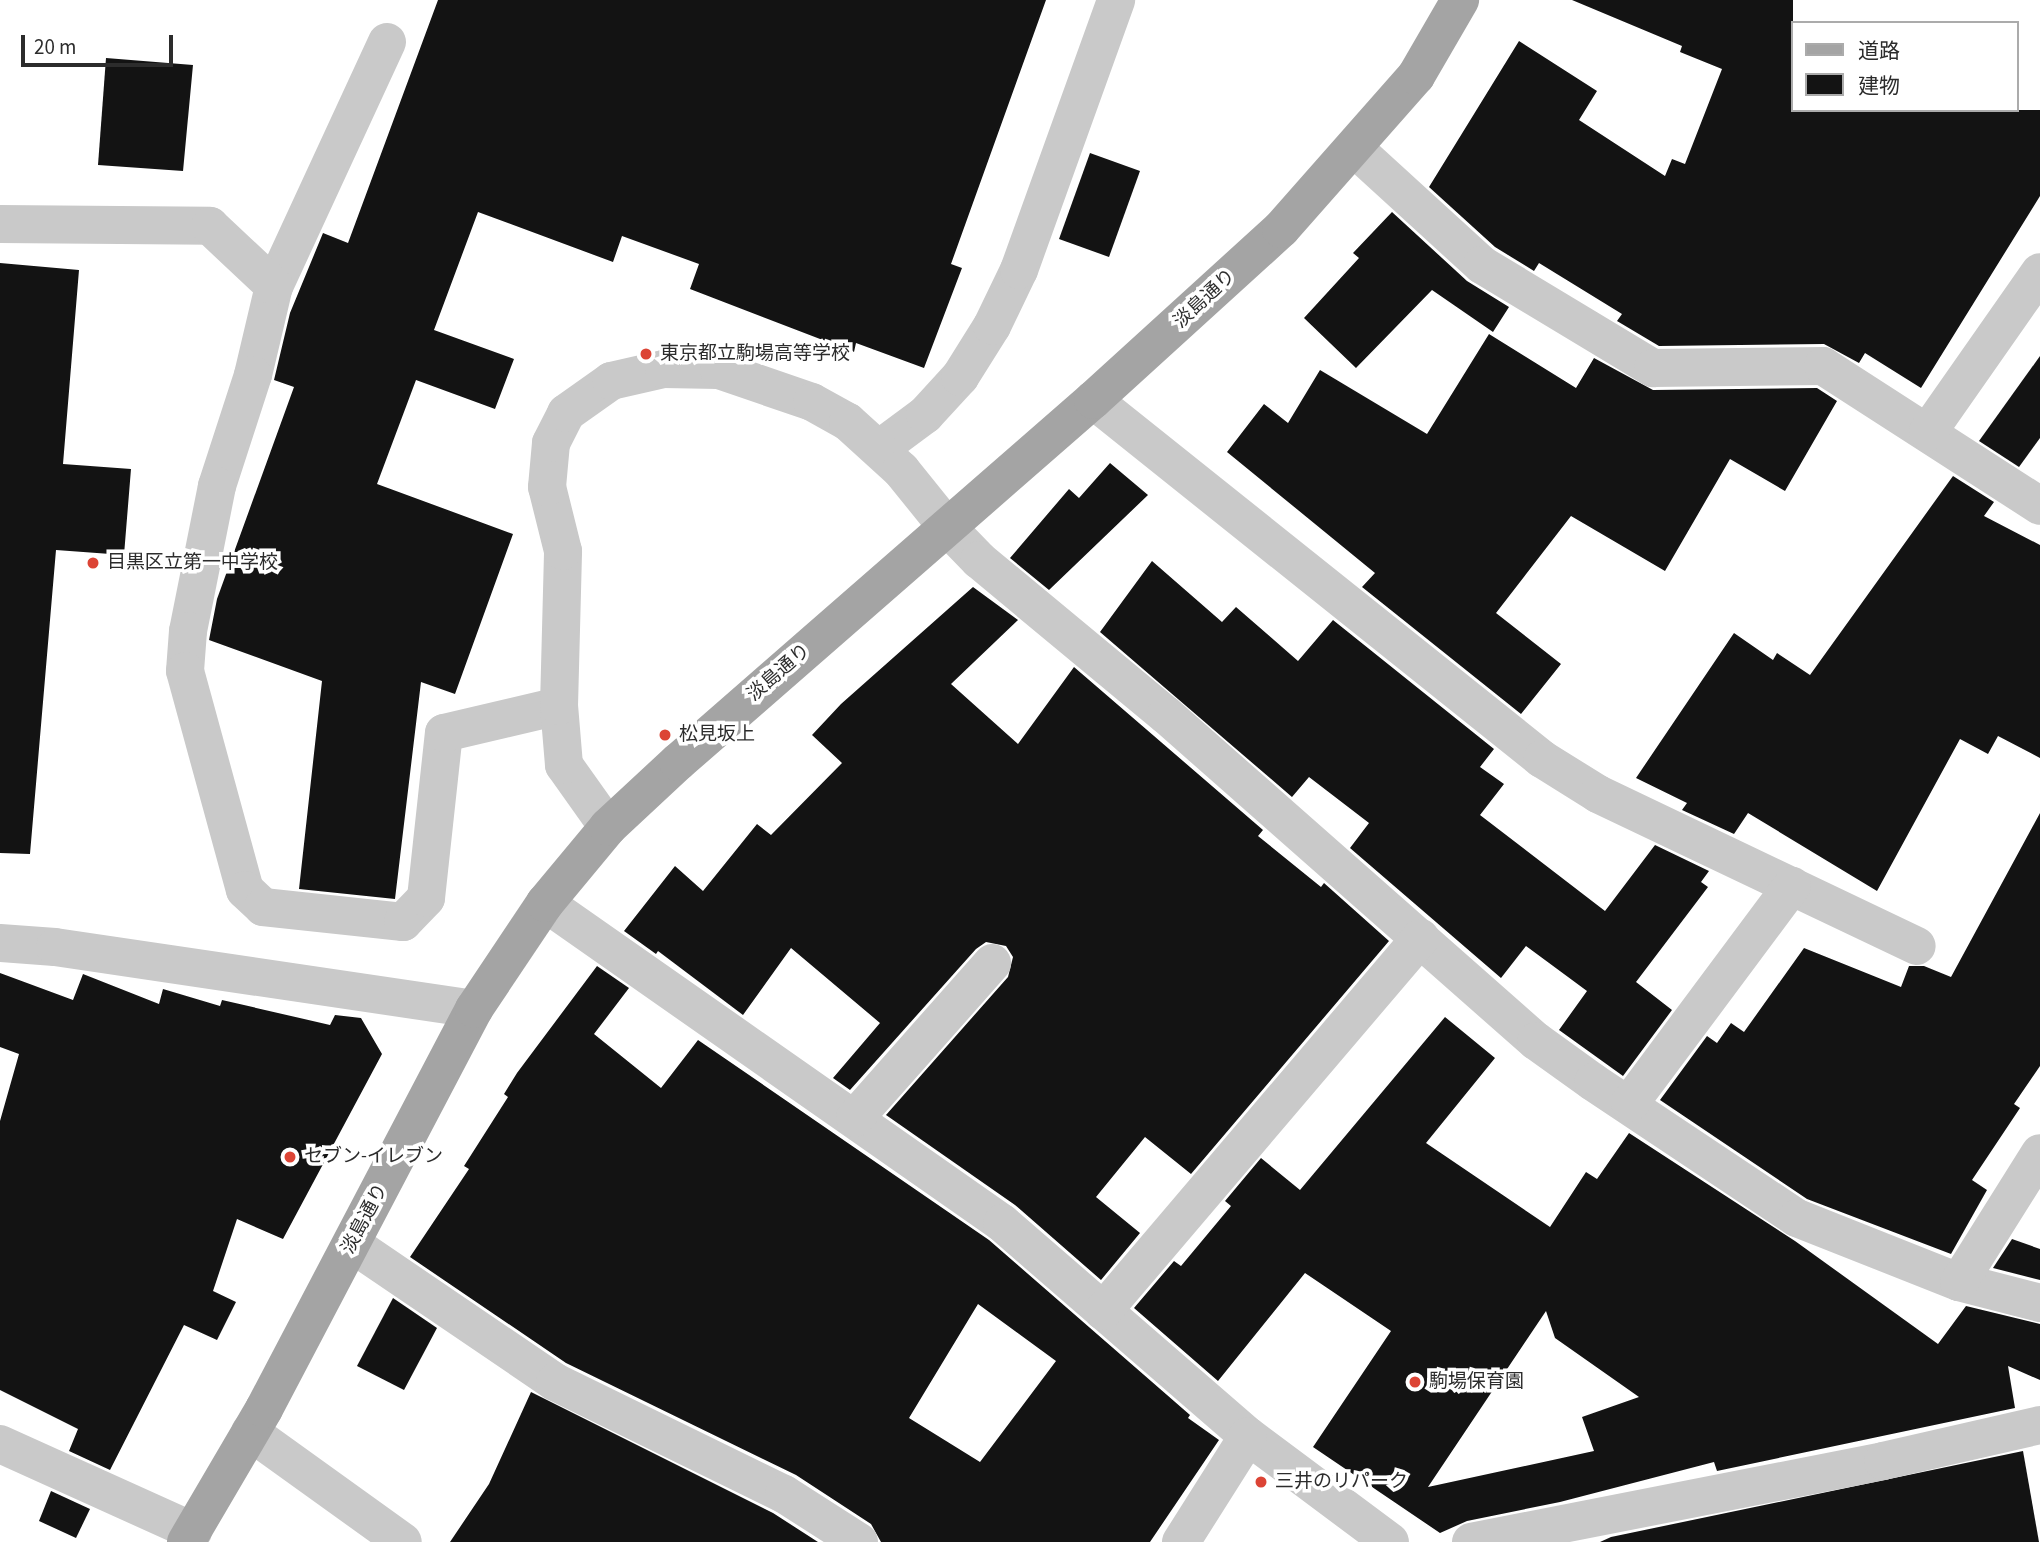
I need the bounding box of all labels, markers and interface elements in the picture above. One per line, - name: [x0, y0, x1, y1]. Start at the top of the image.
- scale bar: [24, 21, 177, 65]
- legend: [1792, 21, 2019, 112]
- text: 20 m: [34, 32, 76, 62]
- text: 道路: [1858, 36, 1900, 66]
- text: 建物: [1858, 71, 1900, 101]
- street label: 淡島通り: [1169, 265, 1241, 333]
- place label: 東京都立駒場高等学校: [660, 343, 850, 365]
- marker: 東京都立駒場高等学校: [638, 346, 654, 362]
- place label: 目黒区立第一中学校: [107, 552, 278, 574]
- marker: 目黒区立第一中学校: [85, 555, 101, 571]
- street label: 淡島通り: [743, 639, 815, 707]
- place label: 松見坂上: [679, 724, 755, 746]
- marker: 松見坂上: [657, 727, 673, 743]
- place label: セブン-イレブン: [304, 1146, 443, 1168]
- marker: セブン-イレブン: [282, 1149, 298, 1165]
- street label: 淡島通り: [337, 1180, 393, 1258]
- place label: 駒場保育園: [1429, 1371, 1524, 1393]
- marker: 駒場保育園: [1407, 1374, 1423, 1390]
- place label: 三井のリパーク: [1275, 1471, 1408, 1493]
- marker: 三井のリパーク: [1253, 1474, 1269, 1490]

